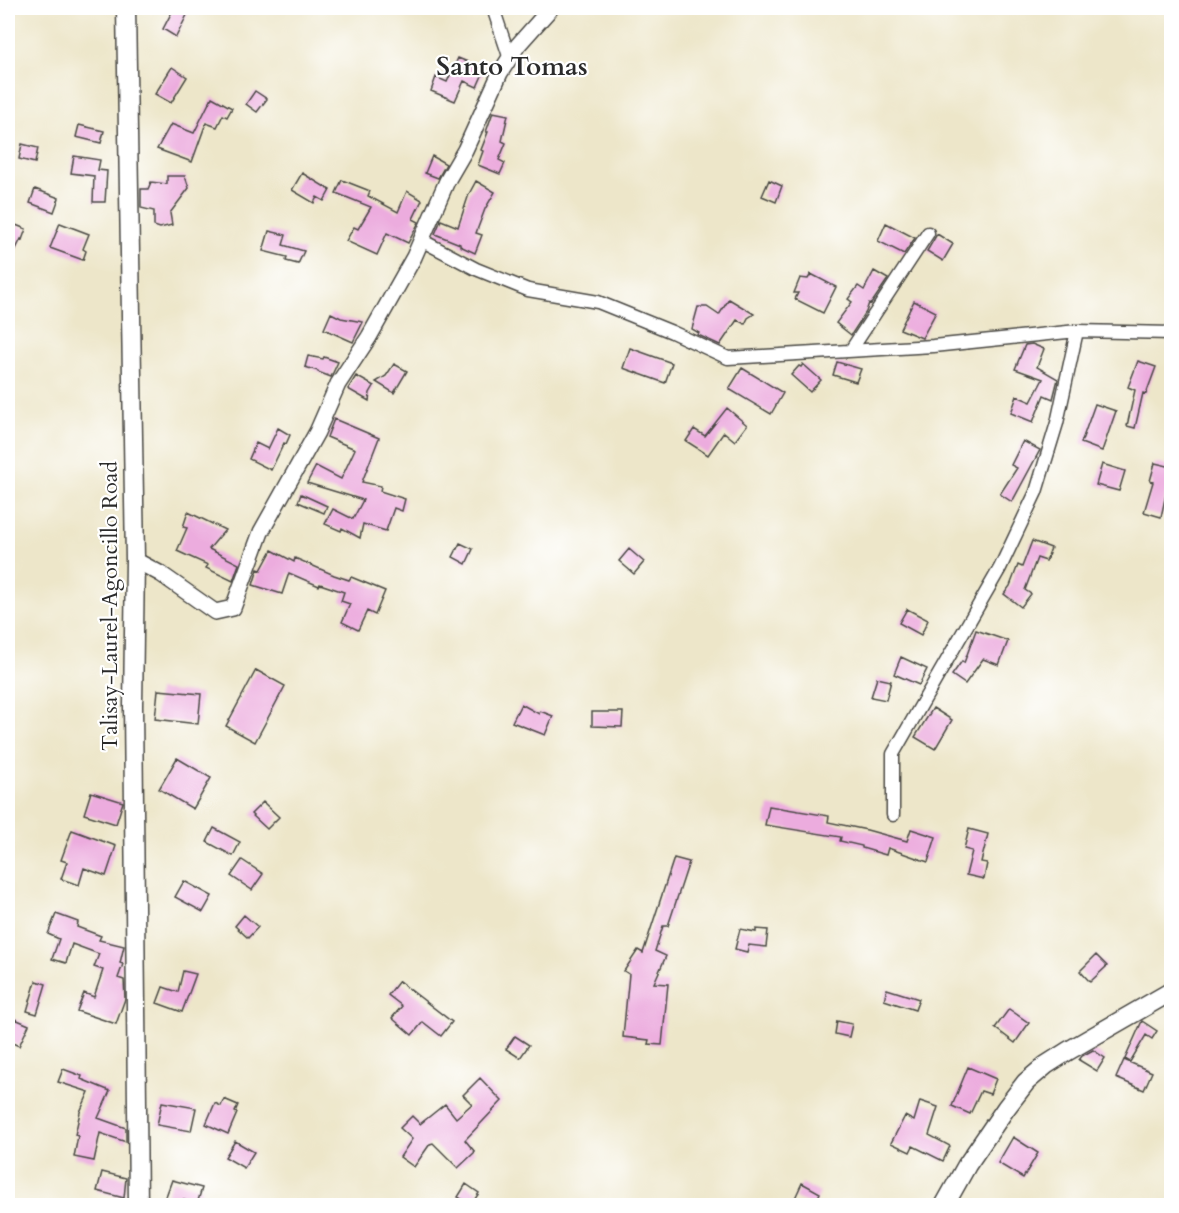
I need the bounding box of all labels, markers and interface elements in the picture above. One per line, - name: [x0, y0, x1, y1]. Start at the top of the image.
- district label: Santo Tomas: [436, 49, 588, 84]
- street label: Talisay-Laurel-Agoncillo Road: [95, 461, 125, 751]

